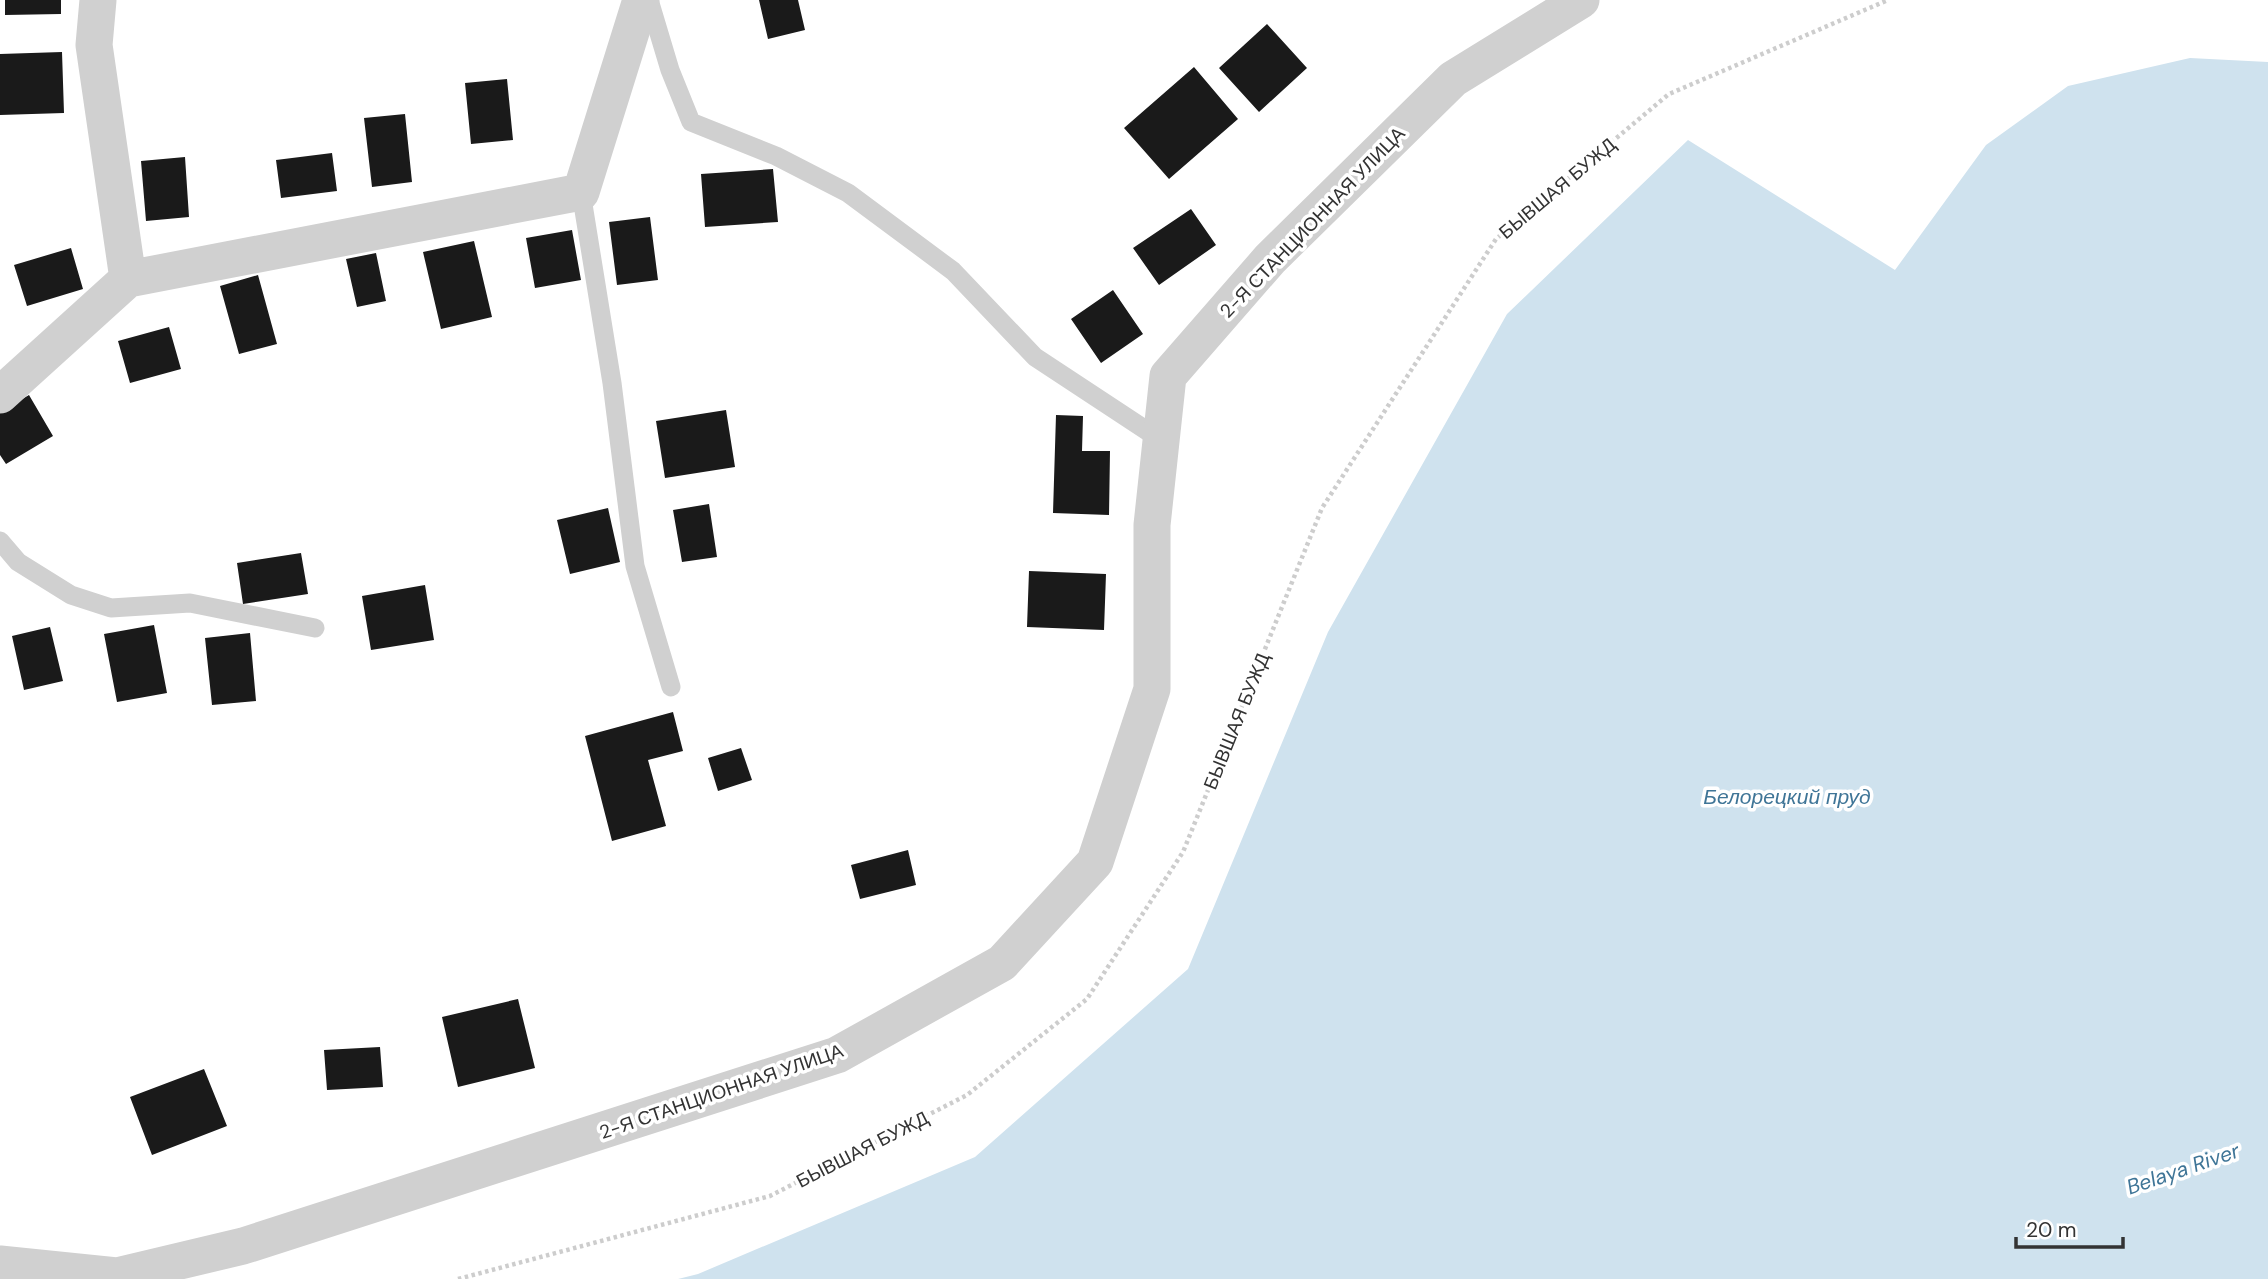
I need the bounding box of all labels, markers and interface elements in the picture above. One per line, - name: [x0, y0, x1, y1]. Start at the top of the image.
- street label: 2-Я СТАНЦИОННАЯ УЛИЦА: [1214, 121, 1411, 323]
- street label: БЫВШАЯ БУЖД: [1494, 132, 1621, 245]
- street label: БЫВШАЯ БУЖД: [1198, 649, 1275, 793]
- water label: Белорецкий пруд: [1703, 783, 1871, 811]
- street label: 2-Я СТАНЦИОННАЯ УЛИЦА: [596, 1038, 847, 1145]
- street label: БЫВШАЯ БУЖД: [792, 1105, 933, 1194]
- water label: Belaya River: [2123, 1136, 2244, 1201]
- scale bar: [2016, 1206, 2123, 1250]
- text: 20 m: [2026, 1216, 2077, 1244]

